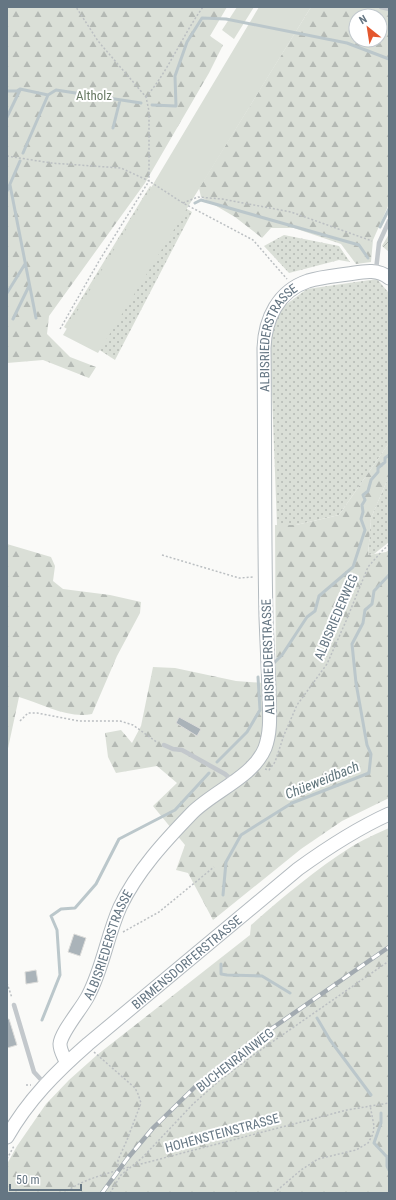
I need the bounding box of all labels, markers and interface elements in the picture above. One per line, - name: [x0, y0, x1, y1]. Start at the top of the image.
- north arrow: [348, 8, 388, 48]
- text: N: [357, 12, 370, 27]
- park label: Altholz: [76, 88, 112, 103]
- street label: ALBISRIEDERSTRASSE: [256, 280, 300, 392]
- street label: ALBISRIEDERWEG: [311, 572, 361, 662]
- street label: ALBISRIEDERSTRASSE: [258, 599, 278, 715]
- water label: Chüeweidbach: [283, 758, 361, 802]
- street label: ALBISRIEDERSTRASSE: [80, 887, 135, 1002]
- street label: BIRMENSDORFERSTRASSE: [129, 912, 244, 1012]
- street label: BUCHENRAINWEG: [193, 1025, 277, 1095]
- street label: HOHENSTEINSTRASSE: [163, 1111, 281, 1155]
- scale bar: [10, 1166, 81, 1192]
- text: 50 m: [16, 1173, 40, 1187]

